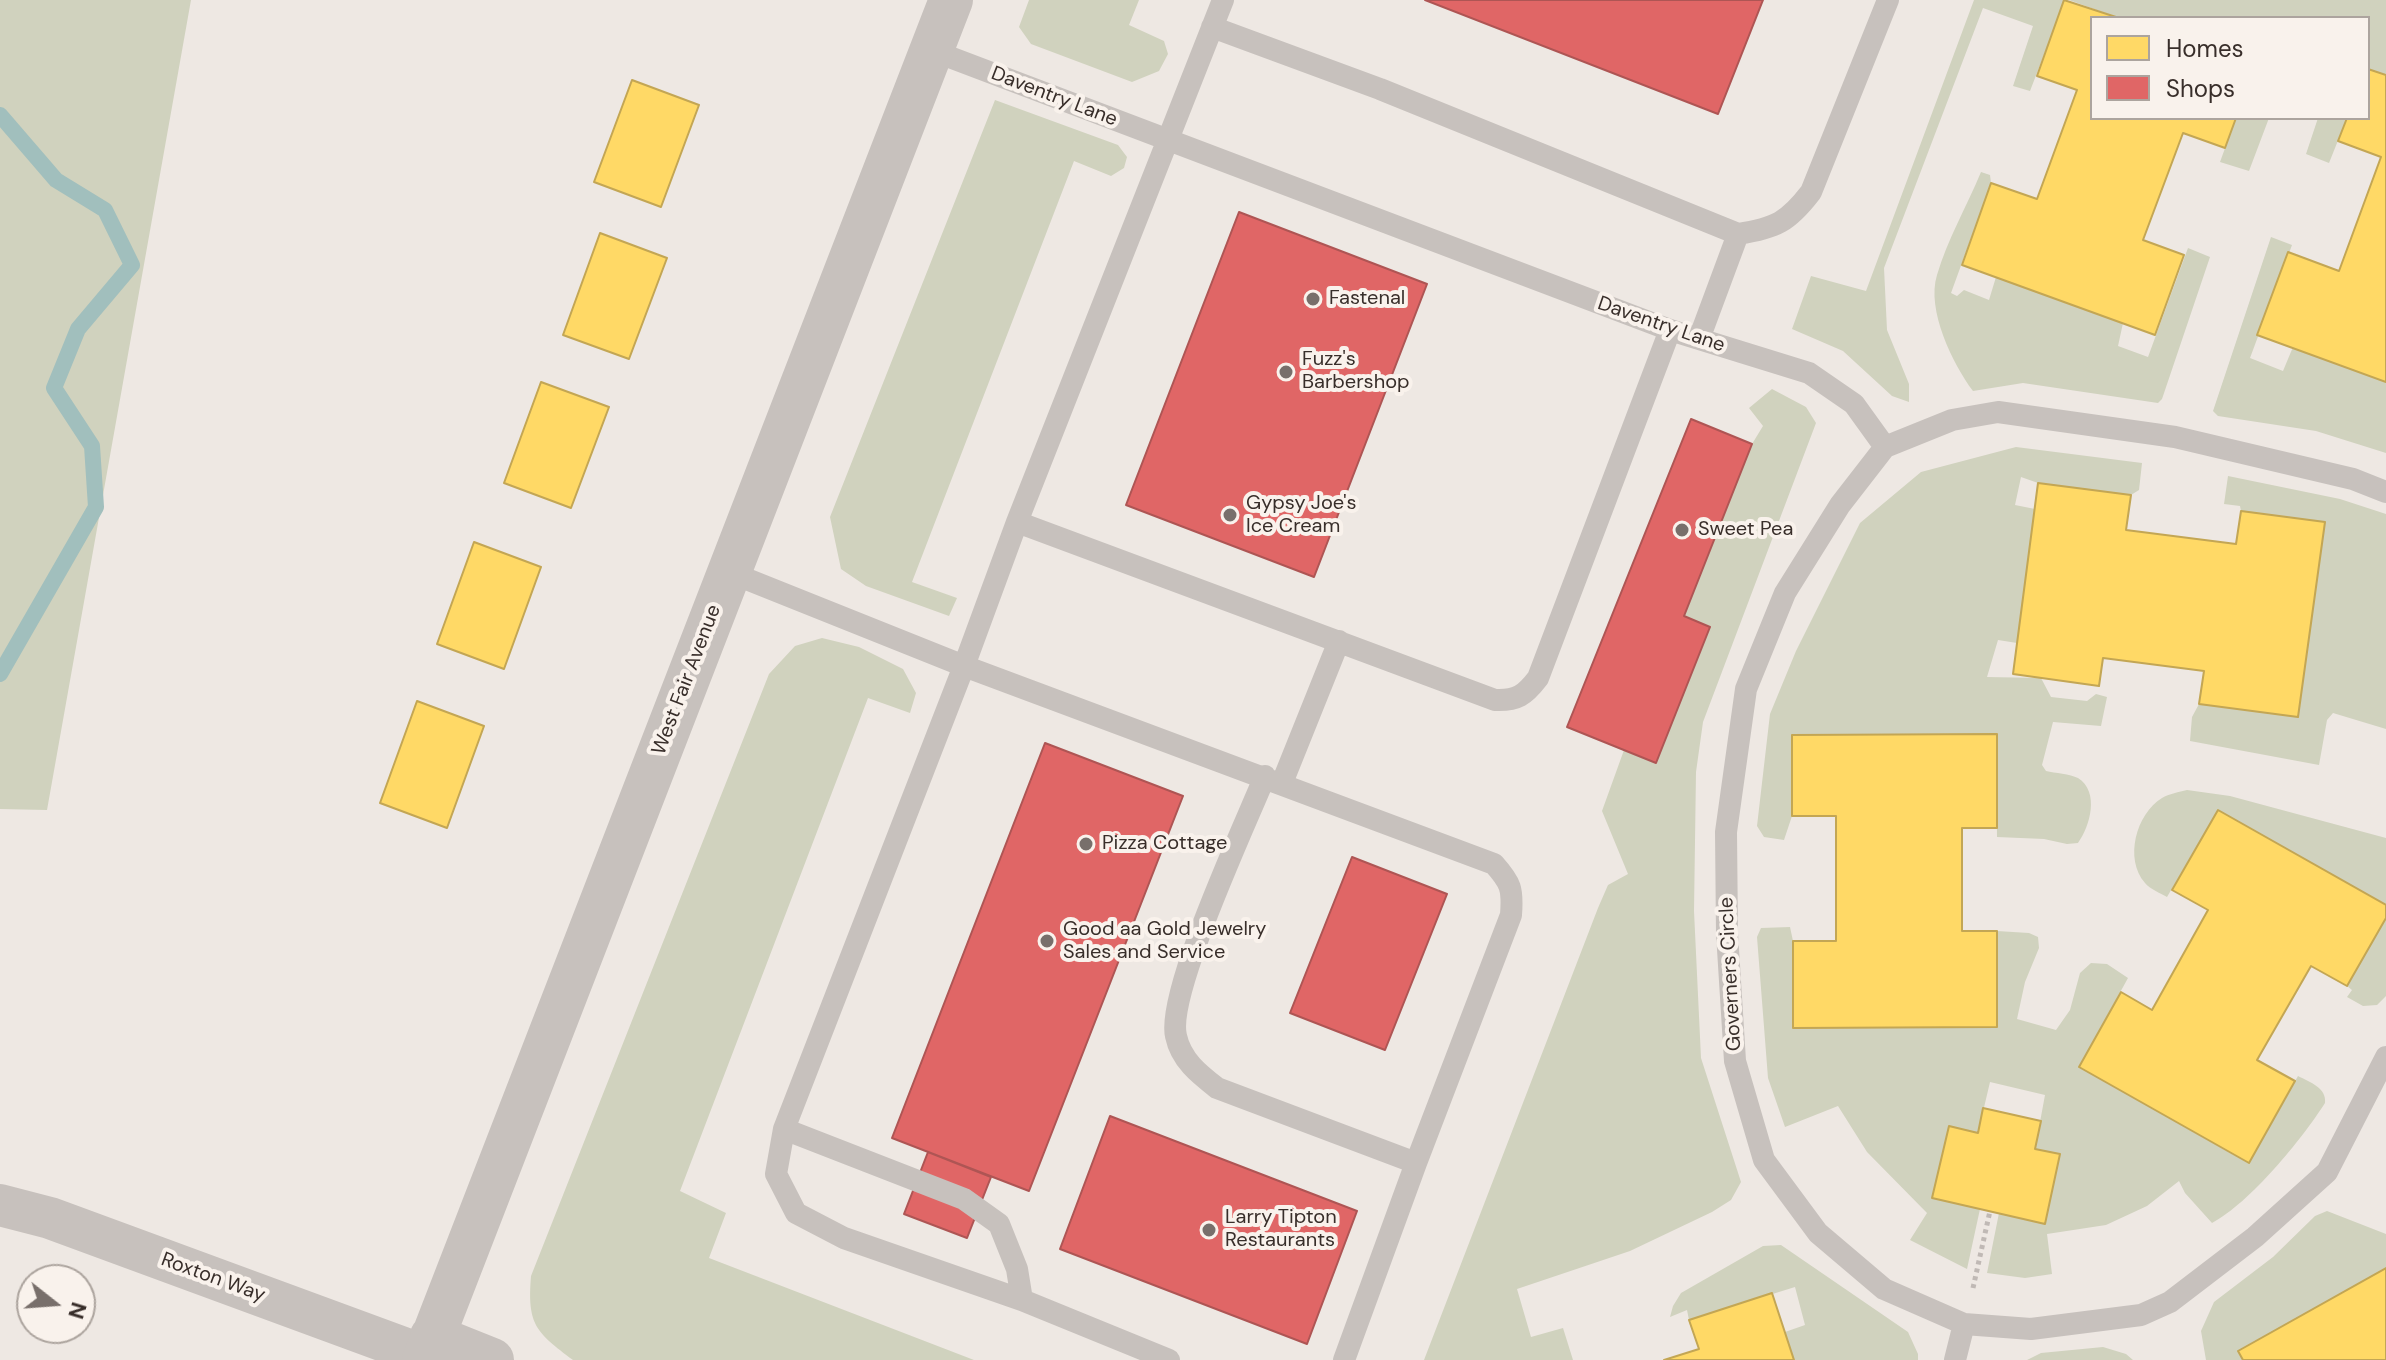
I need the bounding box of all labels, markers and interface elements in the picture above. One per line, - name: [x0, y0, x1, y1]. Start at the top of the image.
- legend: [2090, 16, 2370, 120]
- text: Homes: [2166, 33, 2244, 64]
- street label: Daventry Lane: [988, 62, 1120, 132]
- text: Shops: [2166, 73, 2235, 104]
- place label: Fastenal: [1329, 287, 1405, 311]
- marker: Fastenal: [1304, 290, 1322, 308]
- street label: Daventry Lane: [1594, 292, 1728, 358]
- place label: Fuzz's Barbershop: [1302, 348, 1410, 395]
- marker: Fuzz's Barbershop: [1277, 363, 1295, 381]
- place label: Gypsy Joe's Ice Cream: [1246, 492, 1356, 539]
- marker: Gypsy Joe's Ice Cream: [1221, 506, 1239, 524]
- place label: Sweet Pea: [1698, 518, 1793, 542]
- marker: Sweet Pea: [1673, 521, 1691, 539]
- street label: West Fair Avenue: [647, 602, 727, 758]
- place label: Pizza Cottage: [1102, 832, 1227, 856]
- marker: Pizza Cottage: [1077, 835, 1095, 853]
- street label: Governers Circle: [1715, 896, 1747, 1052]
- place label: Good aa Gold Jewelry Sales and Service: [1063, 918, 1266, 965]
- marker: Good aa Gold Jewelry Sales and Service: [1038, 932, 1056, 950]
- place label: Larry Tipton Restaurants: [1225, 1206, 1337, 1253]
- marker: Larry Tipton Restaurants: [1200, 1221, 1218, 1239]
- street label: Roxton Way: [158, 1248, 268, 1308]
- north arrow: [16, 1264, 96, 1344]
- text: N: [61, 1299, 94, 1322]

